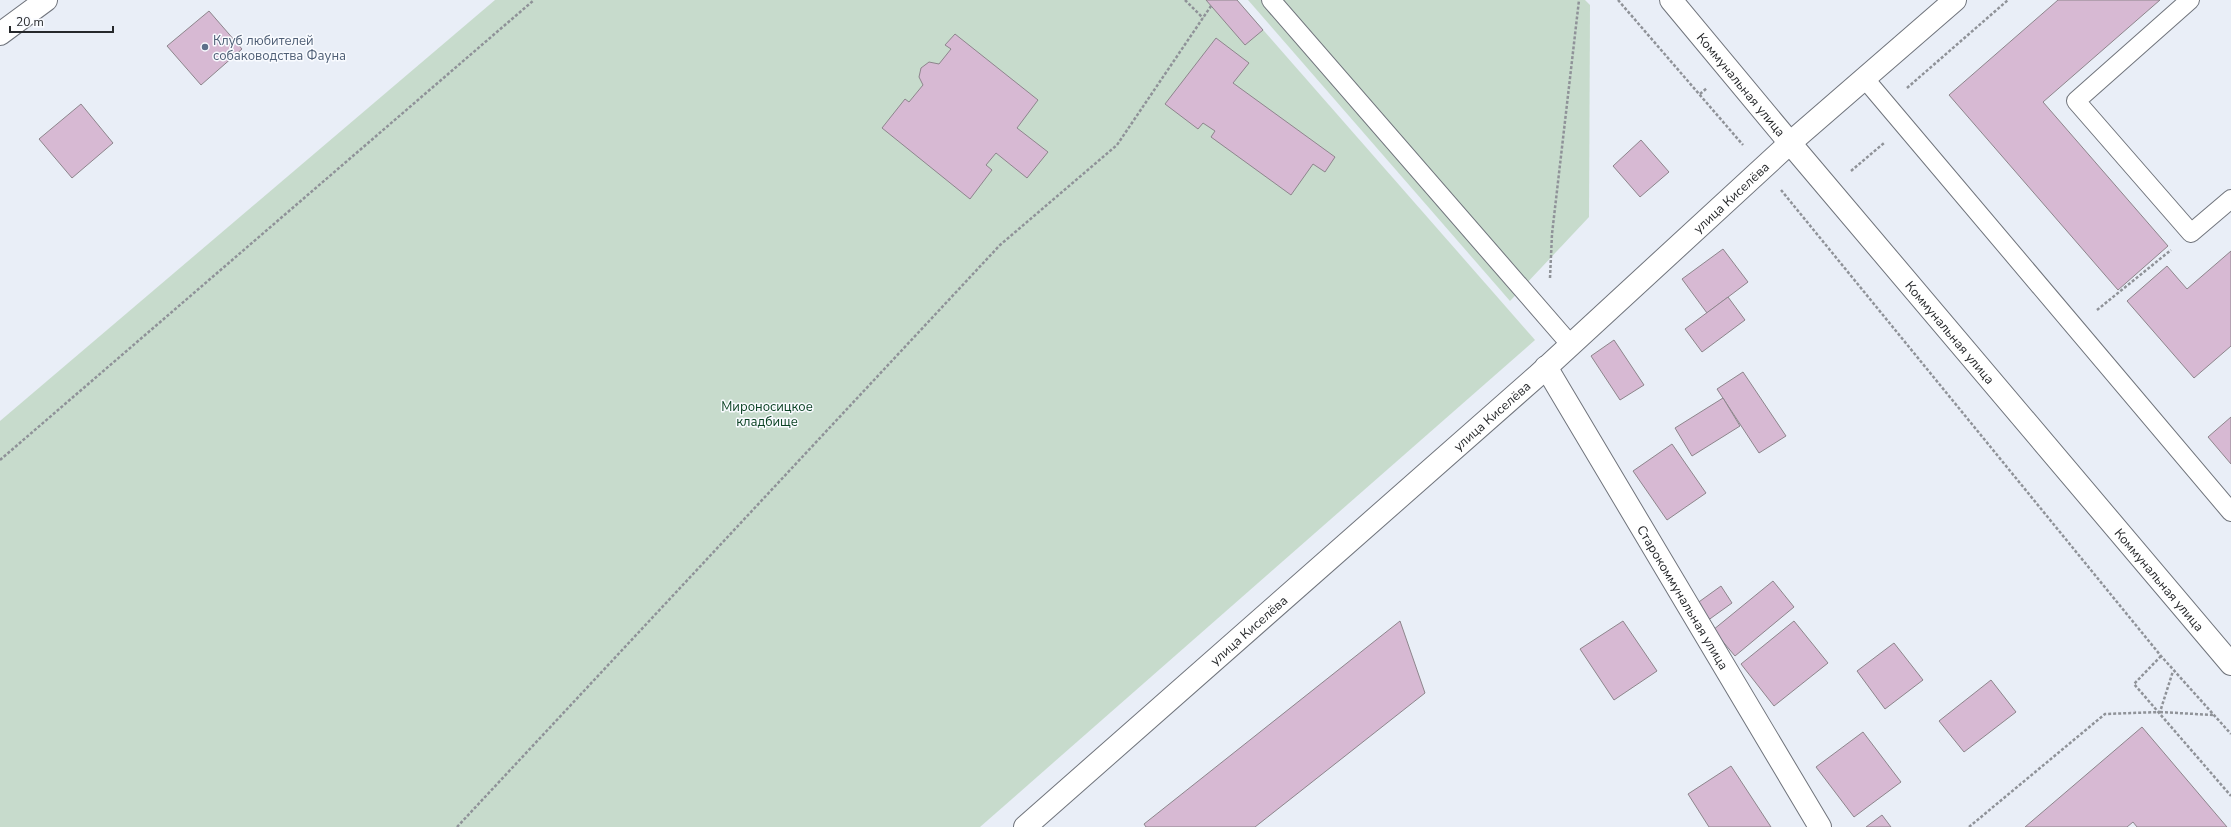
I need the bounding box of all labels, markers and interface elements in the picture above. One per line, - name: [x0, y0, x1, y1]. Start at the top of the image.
- scale bar: [10, 8, 113, 34]
- text: 20 m: [16, 14, 44, 30]
- street label: Коммунальная улица: [1692, 29, 1789, 141]
- place label: Клуб любителей собаководства Фауна: [213, 32, 346, 65]
- marker: Клуб любителей собаководства Фауна: [200, 42, 210, 52]
- street label: улица Киселёва: [1690, 158, 1774, 238]
- street label: Коммунальная улица: [1901, 277, 1998, 388]
- street label: улица Киселёва: [1450, 378, 1535, 456]
- park label: Мироносицкое кладбище: [721, 398, 813, 431]
- street label: Старокоммунальная улица: [1632, 522, 1732, 673]
- street label: Коммунальная улица: [2110, 525, 2208, 636]
- street label: улица Киселёва: [1207, 592, 1292, 670]

